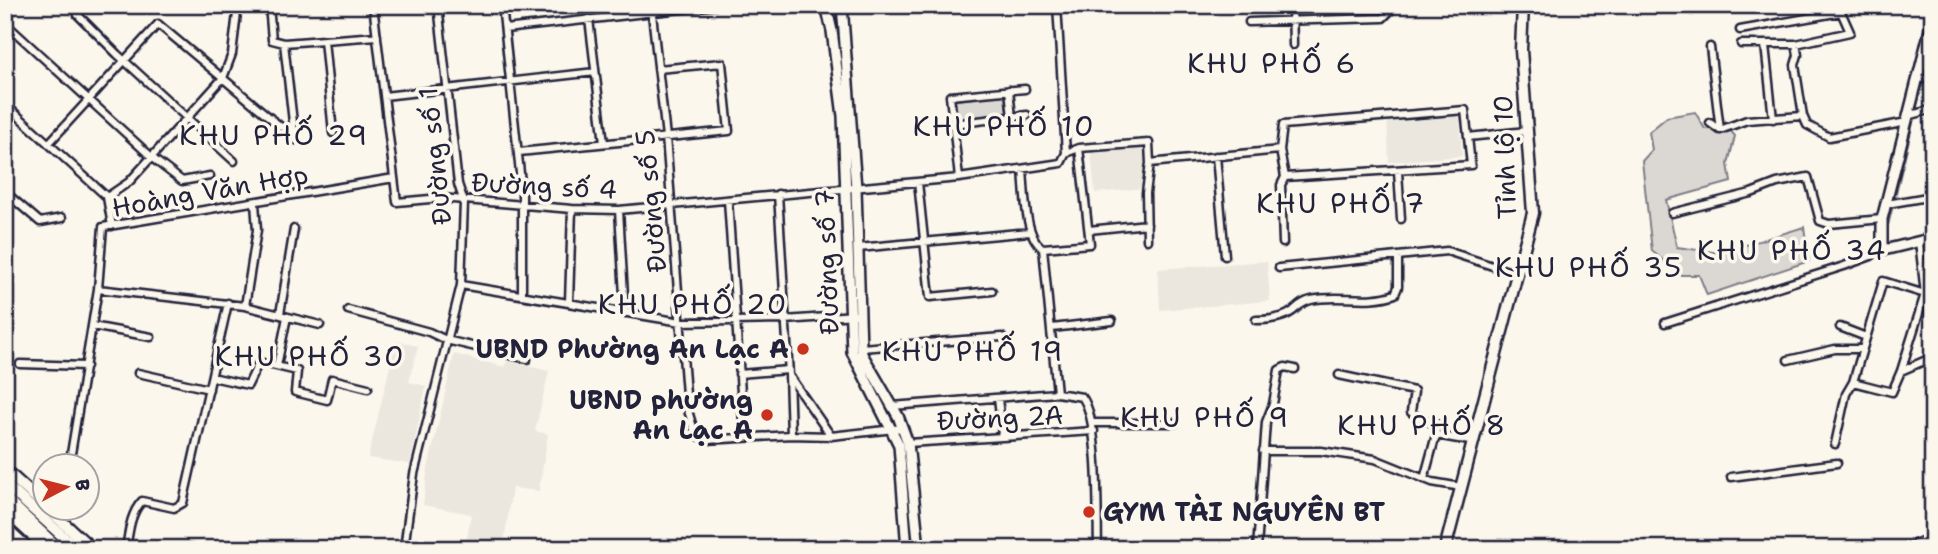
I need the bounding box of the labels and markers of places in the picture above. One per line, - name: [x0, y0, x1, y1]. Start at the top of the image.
- place label: UBND Phường An Lạc A: [475, 331, 789, 366]
- marker: UBND Phường An Lạc A: [795, 341, 811, 357]
- place label: UBND phường An Lạc A: [569, 382, 753, 447]
- marker: UBND phường An Lạc A: [759, 407, 775, 423]
- place label: GYM TÀI NGUYÊN BT: [1103, 493, 1385, 529]
- marker: GYM TÀI NGUYÊN BT: [1081, 504, 1097, 520]

